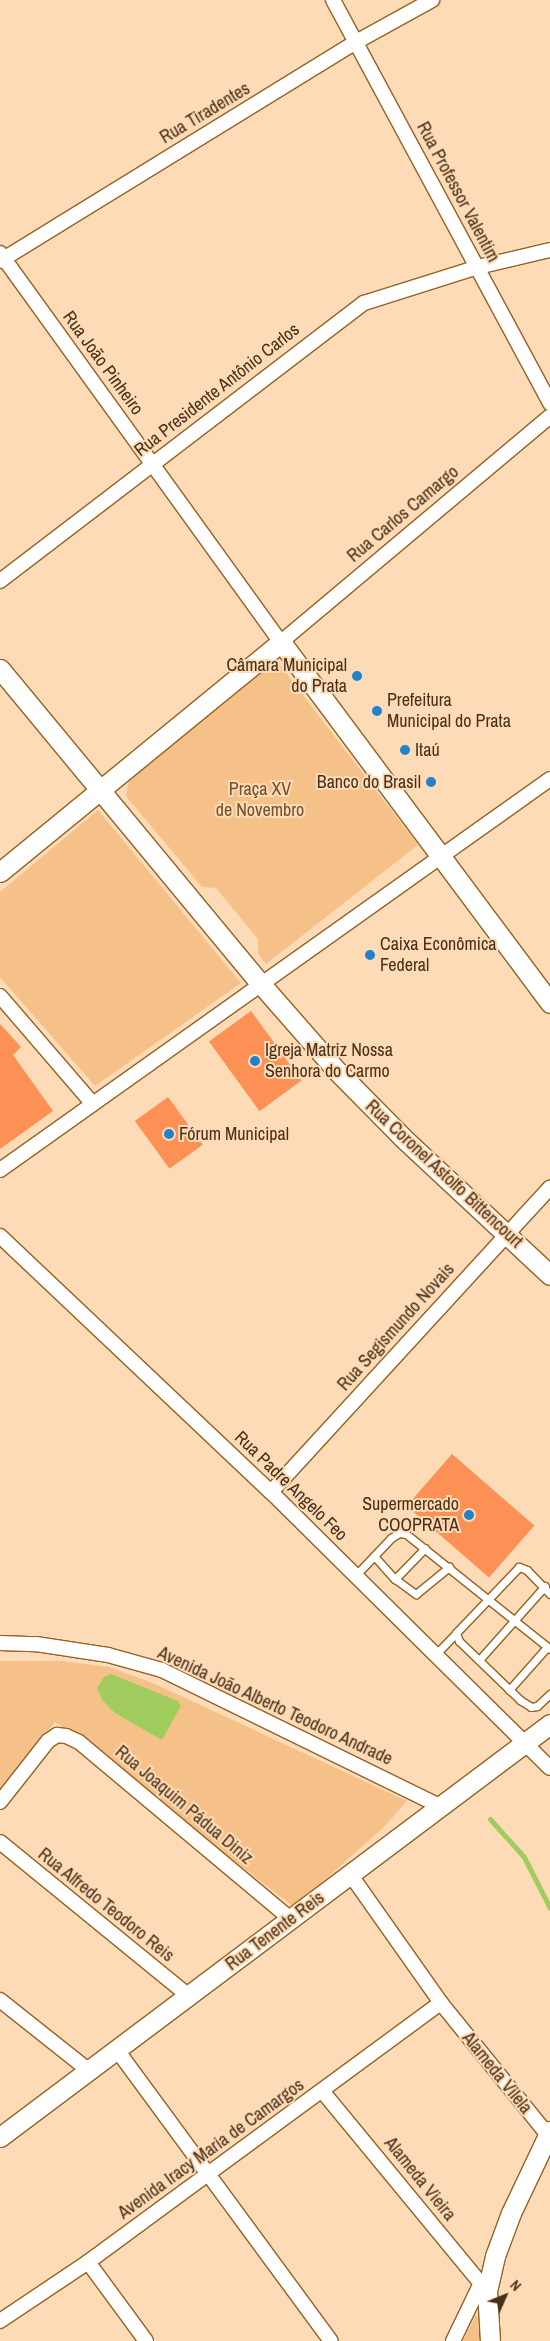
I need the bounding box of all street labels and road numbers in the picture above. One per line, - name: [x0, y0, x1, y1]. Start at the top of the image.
- street label: Rua Tiradentes: [156, 78, 254, 148]
- street label: Rua Professor Valentim: [412, 118, 504, 266]
- street label: Rua João Pinheiro: [58, 307, 148, 419]
- street label: Rua Presidente Antônio Carlos: [130, 319, 304, 461]
- street label: Rua Carlos Camargo: [343, 461, 463, 567]
- street label: Rua Coronel Astolfo Bittencourt: [361, 1095, 527, 1253]
- street label: Rua Segismundo Novais: [333, 1259, 459, 1395]
- street label: Rua Padre Angelo Feo: [230, 1426, 352, 1546]
- street label: Avenida João Alberto Teodoro Andrade: [153, 1642, 397, 1770]
- street label: Rua Joaquim Pádua Diniz: [111, 1741, 257, 1869]
- street label: Rua Alfredo Teodoro Reis: [33, 1843, 179, 1967]
- street label: Rua Tenente Reis: [221, 1887, 329, 1975]
- street label: Alameda Vilela: [457, 2028, 537, 2118]
- street label: Avenida Iracy Maria de Camargos: [114, 2074, 308, 2224]
- street label: Alameda Vieira: [380, 2133, 460, 2225]

